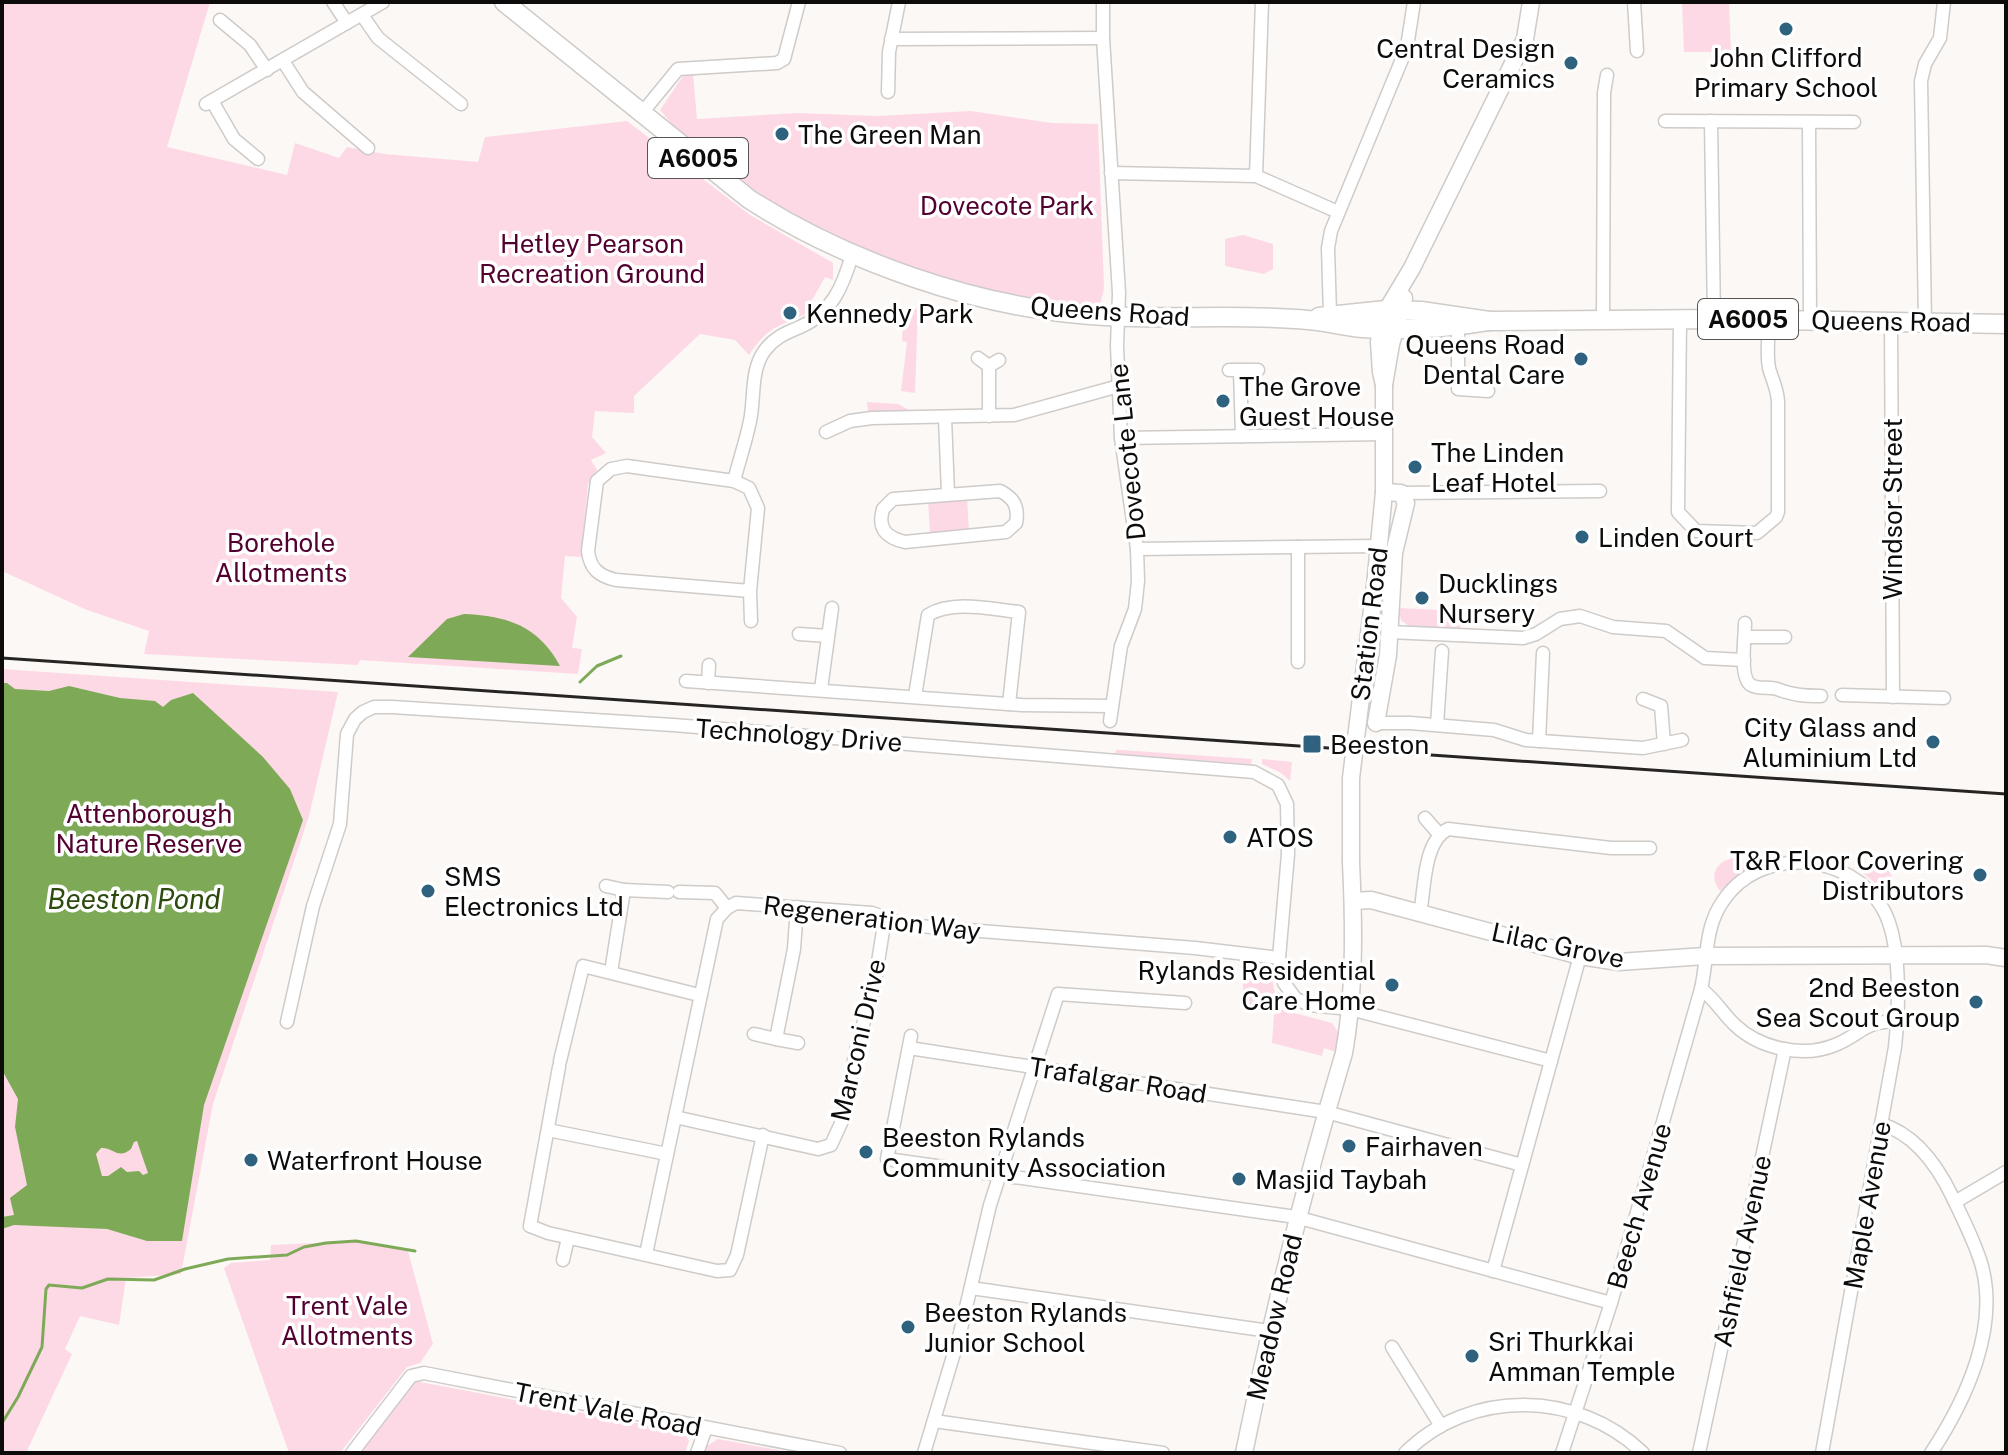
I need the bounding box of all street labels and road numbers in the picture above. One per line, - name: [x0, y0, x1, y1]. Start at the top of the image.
- road number: A6005: [648, 138, 748, 178]
- street label: Queens Road: [1029, 290, 1191, 332]
- road number: A6005: [1698, 299, 1798, 339]
- street label: Queens Road: [1811, 304, 1971, 338]
- street label: Dovecote Lane: [1102, 362, 1152, 542]
- street label: Windsor Street: [1877, 418, 1908, 600]
- street label: Station Road: [1344, 545, 1394, 703]
- street label: Technology Drive: [694, 712, 904, 758]
- street label: Regeneration Way: [761, 889, 983, 947]
- street label: Lilac Grove: [1489, 916, 1627, 974]
- street label: Marconi Drive: [824, 956, 892, 1124]
- street label: Trafalgar Road: [1027, 1051, 1209, 1109]
- street label: Maple Avenue: [1837, 1118, 1897, 1292]
- street label: Beech Avenue: [1600, 1119, 1678, 1293]
- street label: Ashfield Avenue: [1707, 1152, 1777, 1350]
- street label: Meadow Road: [1240, 1231, 1308, 1403]
- street label: Trent Vale Road: [512, 1376, 704, 1442]

